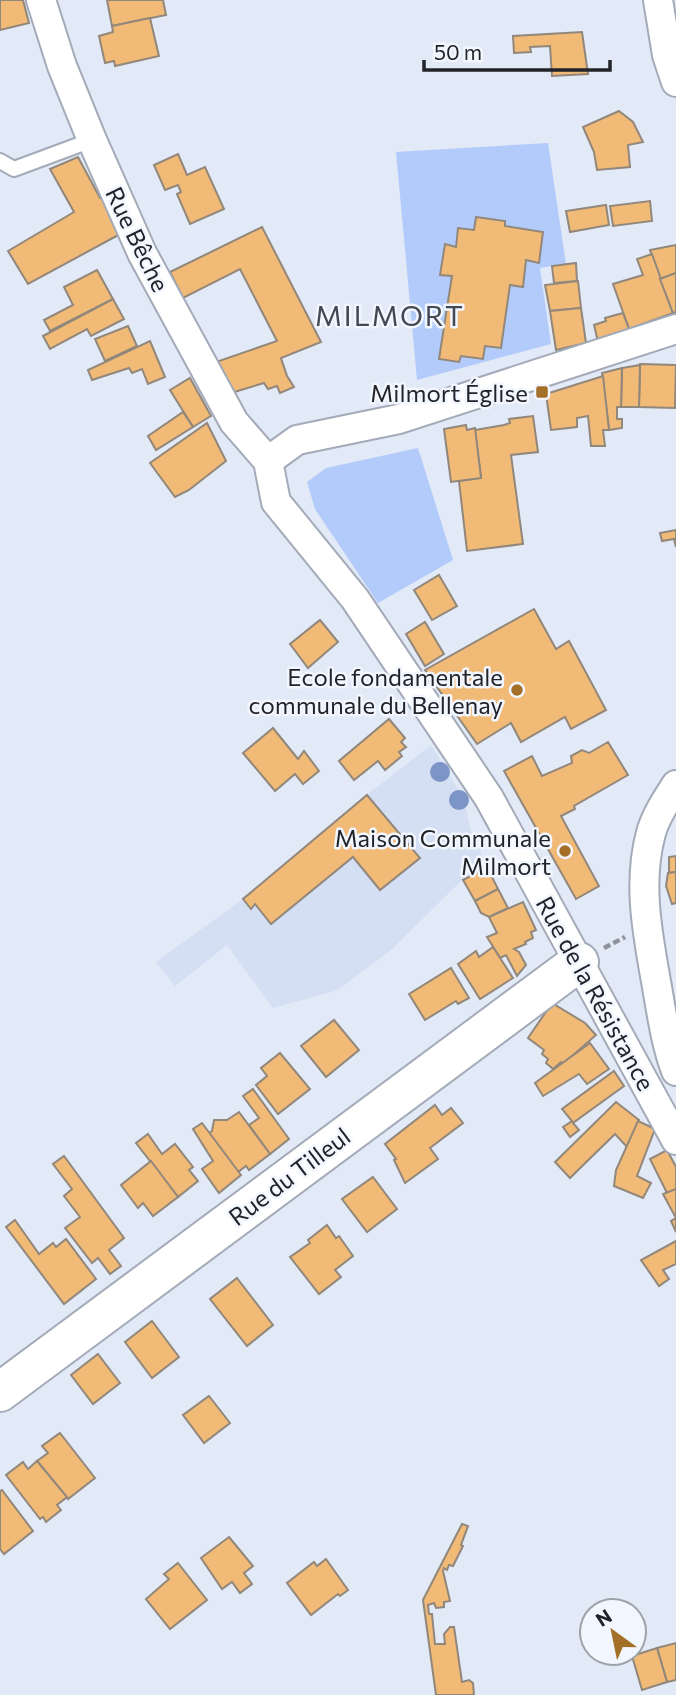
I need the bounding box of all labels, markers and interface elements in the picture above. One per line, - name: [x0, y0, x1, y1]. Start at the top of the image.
- scale bar: [424, 28, 610, 72]
- text: 50 m: [434, 39, 482, 64]
- street label: Rue Bêche: [100, 182, 176, 296]
- district label: MILMORT: [315, 298, 465, 332]
- place label: Milmort Église: [370, 378, 528, 407]
- marker: Milmort Église: [534, 384, 550, 400]
- place label: Ecole fondamentale communale du Bellenay: [249, 662, 503, 719]
- marker: Ecole fondamentale communale du Bellenay: [509, 682, 525, 698]
- place label: Maison Communale Milmort: [335, 823, 551, 880]
- marker: Maison Communale Milmort: [557, 843, 573, 859]
- street label: Rue de la Résistance: [531, 891, 661, 1095]
- street label: Rue du Tilleul: [223, 1121, 355, 1231]
- north arrow: [578, 1597, 648, 1667]
- text: N: [591, 1604, 616, 1631]

